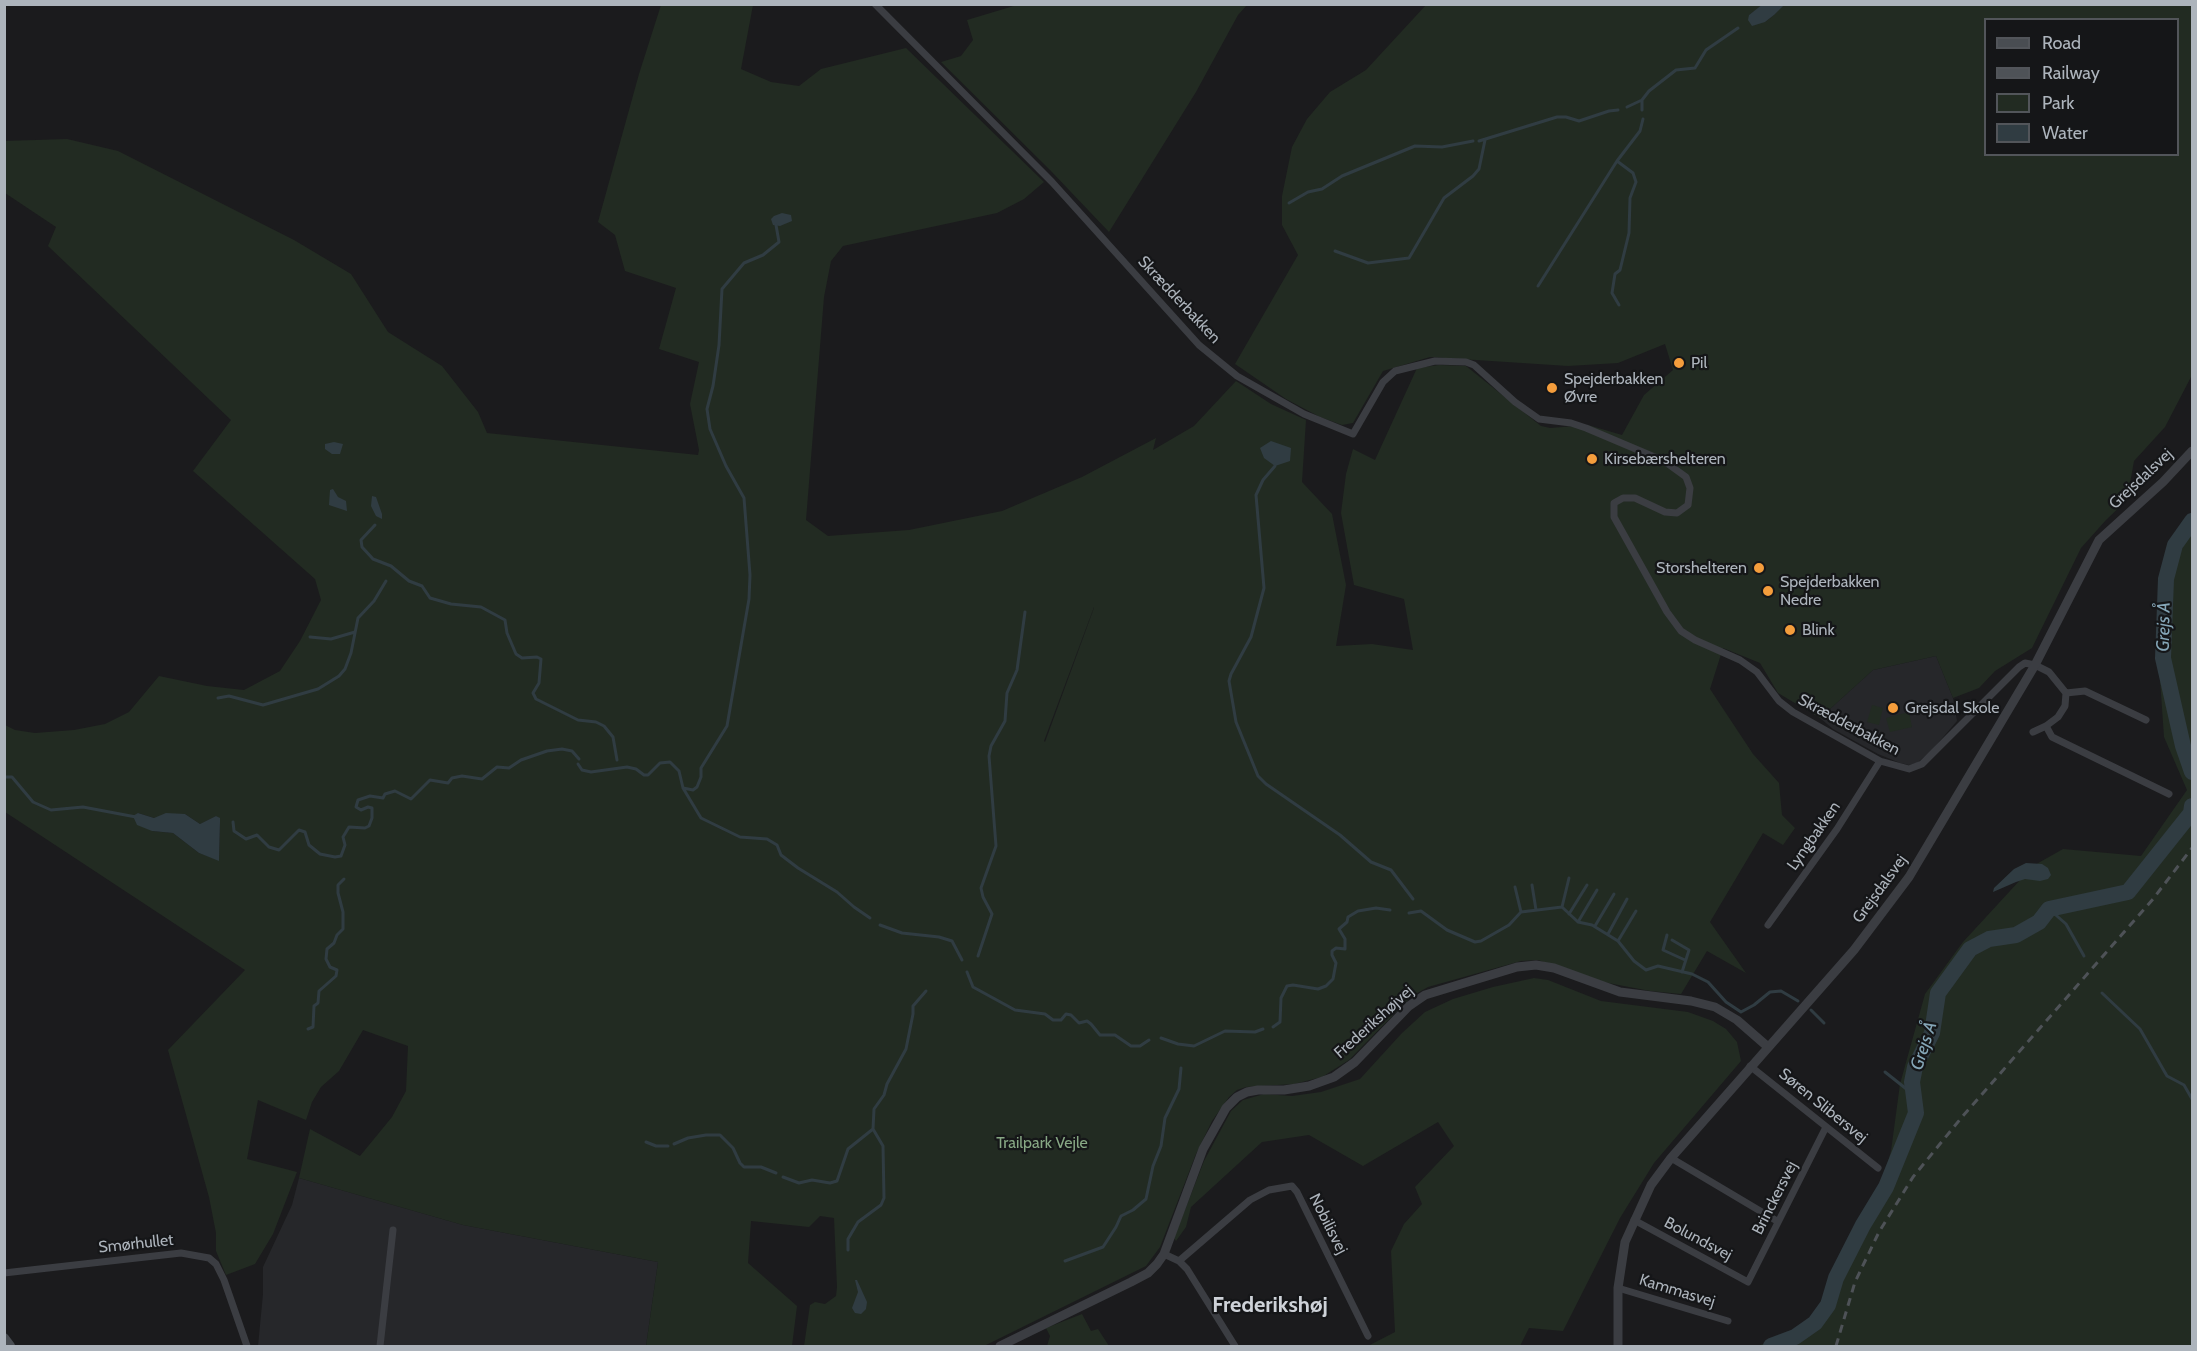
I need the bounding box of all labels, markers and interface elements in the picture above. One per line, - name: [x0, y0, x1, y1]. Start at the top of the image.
- legend: [1984, 18, 2179, 156]
- text: Road: [2042, 32, 2081, 54]
- text: Railway: [2042, 62, 2100, 84]
- text: Park: [2042, 92, 2074, 114]
- text: Water: [2042, 122, 2088, 144]
- street label: Skrædderbakken: [1134, 252, 1224, 348]
- place label: Pil: [1691, 353, 1707, 373]
- marker: Pil: [1672, 356, 1686, 370]
- place label: Spejderbakken Øvre: [1564, 369, 1664, 407]
- marker: Spejderbakken Øvre: [1545, 381, 1559, 395]
- street label: Grejsdalsvej: [2105, 445, 2177, 513]
- place label: Kirsebærshelteren: [1604, 449, 1726, 469]
- marker: Kirsebærshelteren: [1585, 452, 1599, 466]
- place label: Storshelteren: [1656, 558, 1747, 578]
- marker: Storshelteren: [1752, 561, 1766, 575]
- place label: Spejderbakken Nedre: [1780, 572, 1880, 610]
- marker: Spejderbakken Nedre: [1761, 584, 1775, 598]
- water label: Grejs Å: [2153, 602, 2175, 652]
- place label: Blink: [1802, 620, 1835, 640]
- marker: Blink: [1783, 623, 1797, 637]
- street label: Skrædderbakken: [1795, 690, 1903, 760]
- place label: Grejsdal Skole: [1905, 698, 1999, 718]
- marker: Grejsdal Skole: [1886, 701, 1900, 715]
- street label: Lyngbakken: [1783, 798, 1845, 874]
- street label: Grejsdalsvej: [1849, 851, 1911, 927]
- street label: Frederikshøjvej: [1330, 981, 1418, 1063]
- water label: Grejs Å: [1906, 1019, 1942, 1073]
- street label: Søren Slibersvej: [1775, 1064, 1871, 1148]
- park label: Trailpark Vejle: [996, 1133, 1088, 1153]
- street label: Brinckersvej: [1748, 1158, 1802, 1238]
- street label: Nobilisvej: [1305, 1191, 1351, 1257]
- street label: Bolundsvej: [1661, 1213, 1735, 1265]
- street label: Smørhullet: [98, 1231, 174, 1257]
- street label: Kammasvej: [1637, 1270, 1717, 1312]
- district label: Frederikshøj: [1212, 1293, 1328, 1319]

